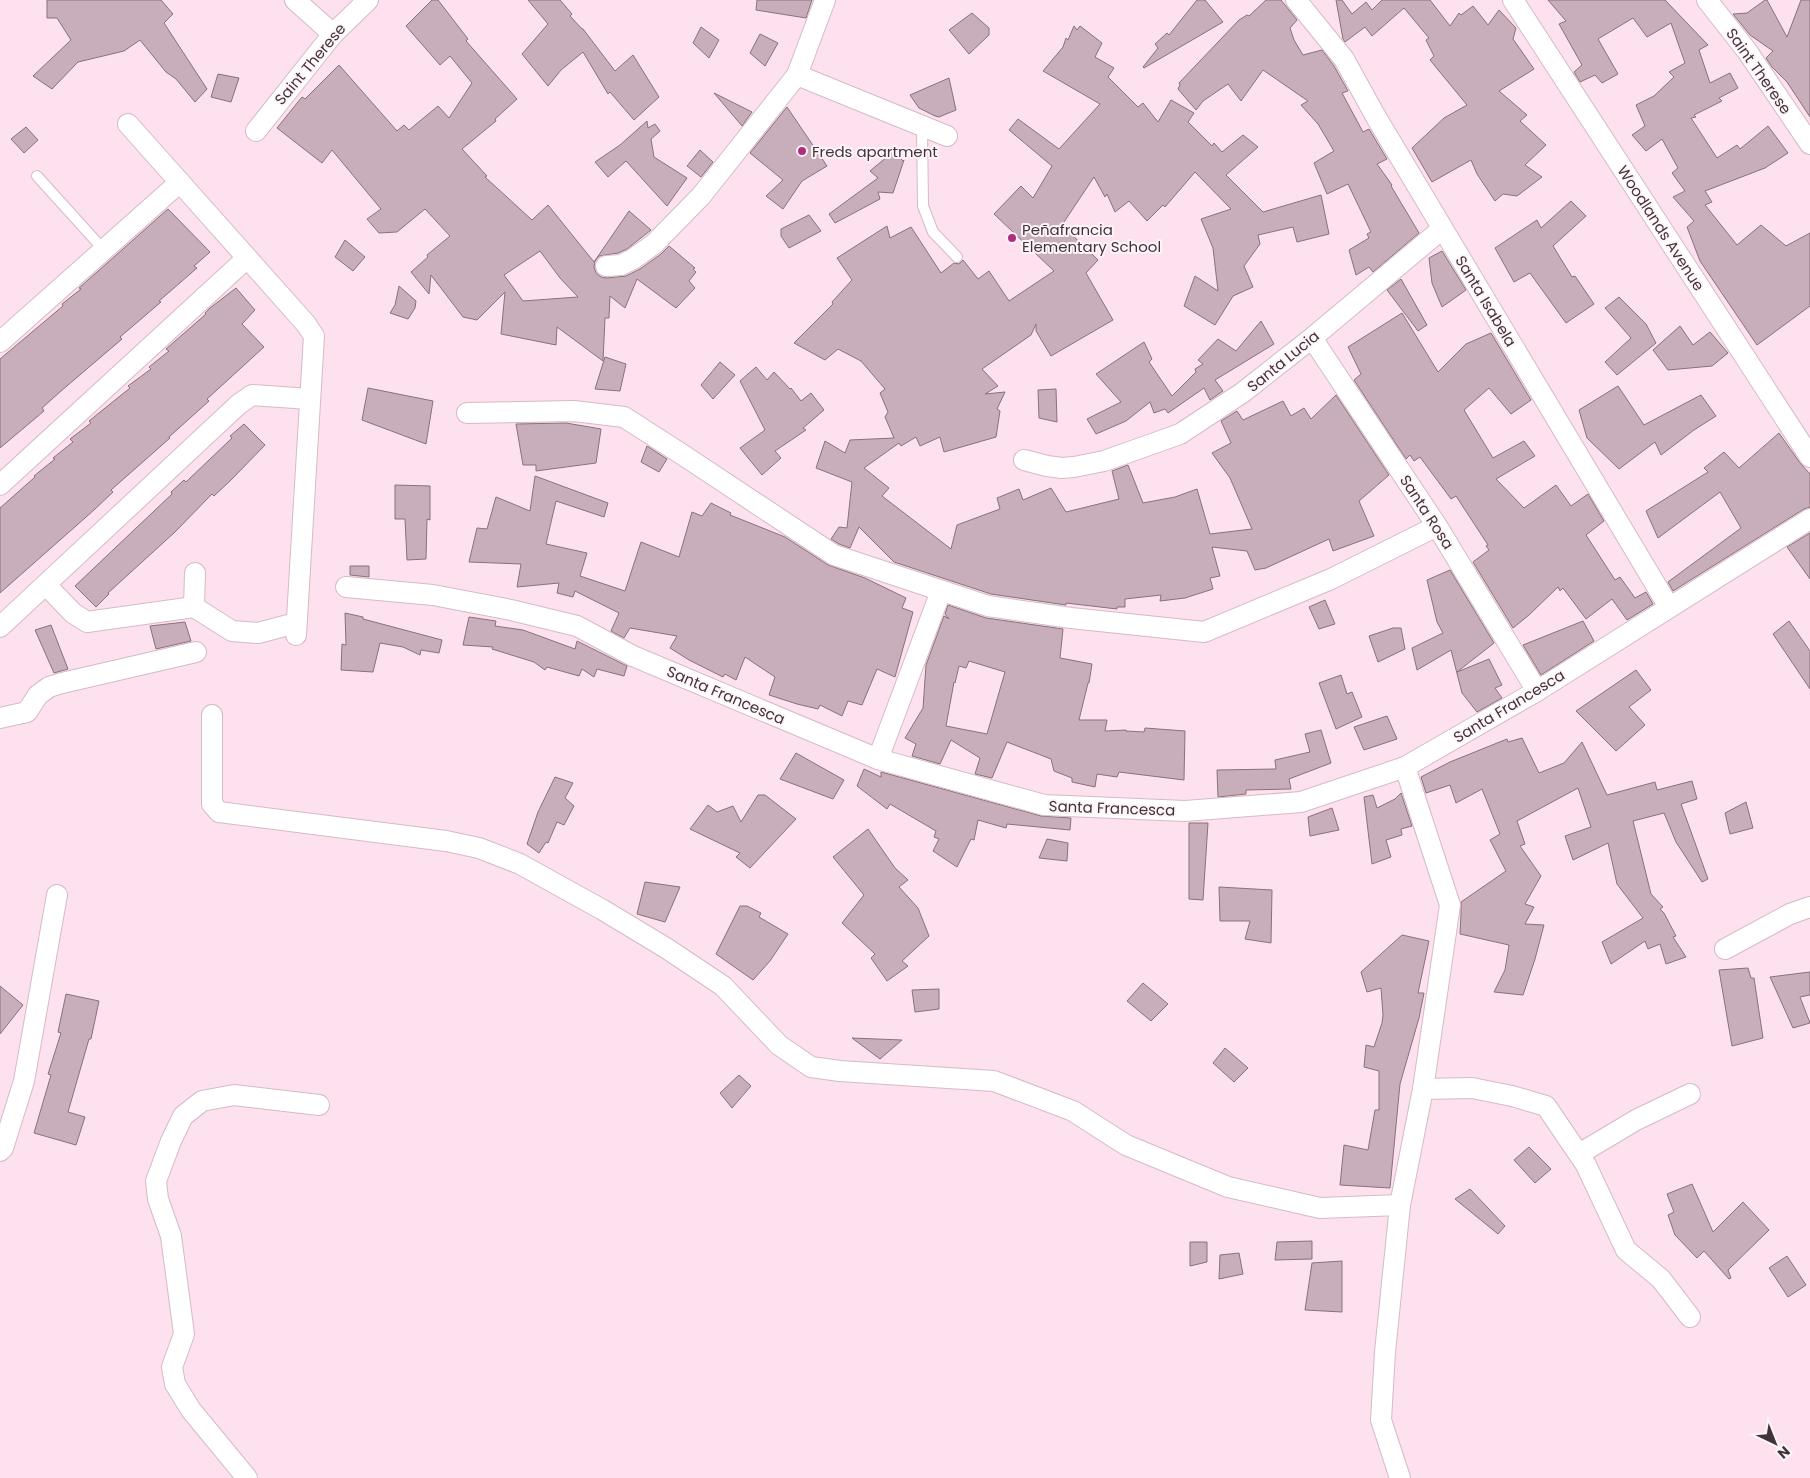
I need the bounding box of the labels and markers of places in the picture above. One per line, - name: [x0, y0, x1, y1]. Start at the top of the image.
- place label: Freds apartment: [812, 141, 938, 162]
- marker: Freds apartment: [796, 145, 808, 157]
- place label: Peñafrancia Elementary School: [1022, 219, 1161, 257]
- marker: Peñafrancia Elementary School: [1006, 232, 1018, 244]

